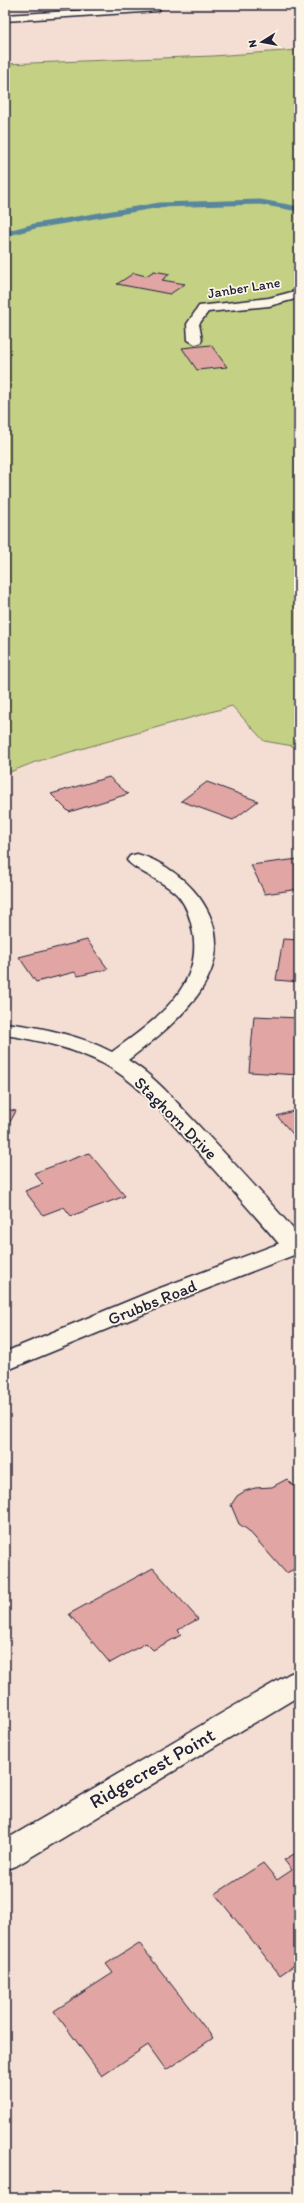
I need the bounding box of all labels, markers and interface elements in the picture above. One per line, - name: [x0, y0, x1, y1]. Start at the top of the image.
- north arrow: [242, 22, 282, 62]
- text: N: [246, 39, 260, 49]
- street label: Janber Lane: [206, 274, 282, 302]
- street label: Staghorn Drive: [130, 1072, 222, 1164]
- street label: Grubbs Road: [105, 1275, 199, 1329]
- street label: Ridgecrest Point: [85, 1722, 219, 1814]

